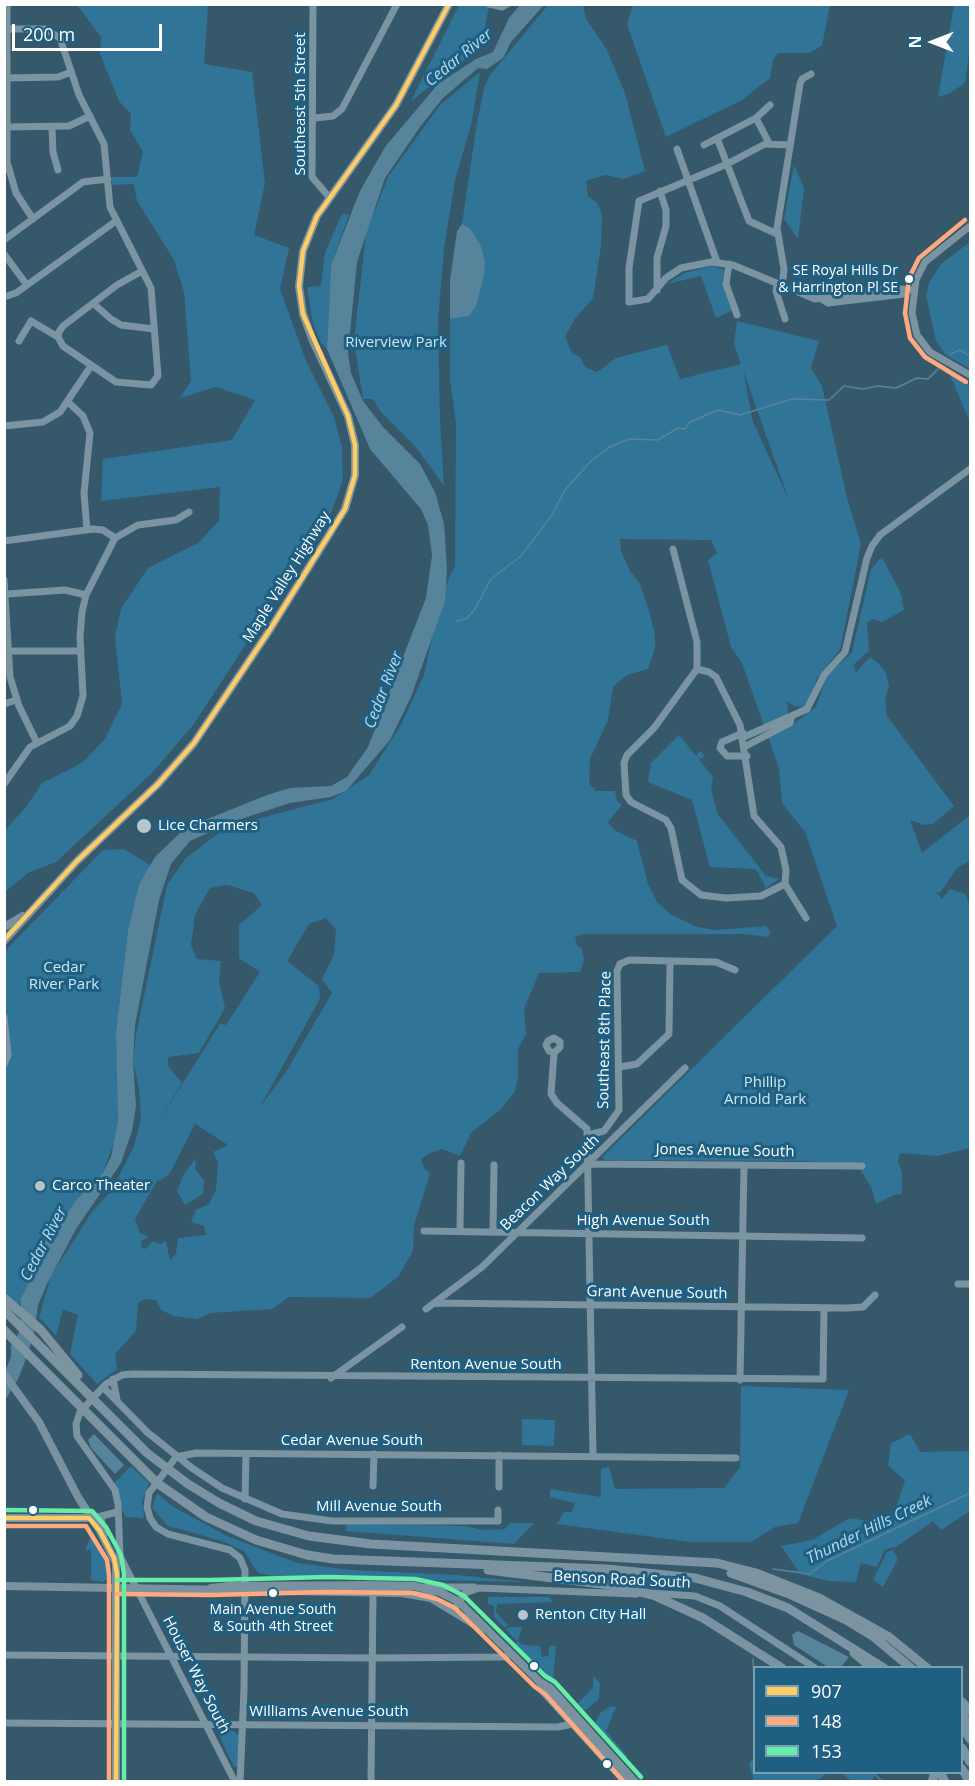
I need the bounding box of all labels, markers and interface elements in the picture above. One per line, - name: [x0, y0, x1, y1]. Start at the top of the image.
- scale bar: [15, 12, 165, 50]
- north arrow: [903, 12, 963, 72]
- text: 200 m: [23, 22, 75, 46]
- water label: Cedar River: [421, 25, 497, 91]
- street label: Southeast 5th Street: [292, 32, 310, 176]
- text: N: [904, 36, 926, 49]
- place label: SE Royal Hills Dr & Harrington Pl SE: [778, 263, 898, 296]
- marker: SE Royal Hills Dr & Harrington Pl SE: [903, 273, 915, 285]
- park label: Riverview Park: [345, 334, 447, 352]
- street label: Maple Valley Highway: [239, 508, 335, 646]
- water label: Cedar River: [361, 649, 407, 731]
- marker: Lice Charmers: [135, 817, 153, 835]
- place label: Lice Charmers: [158, 817, 258, 835]
- park label: Cedar River Park: [29, 959, 99, 994]
- street label: Southeast 8th Place: [595, 971, 615, 1109]
- park label: Phillip Arnold Park: [724, 1074, 806, 1109]
- street label: Beacon Way South: [497, 1131, 603, 1235]
- street label: Jones Avenue South: [655, 1141, 795, 1161]
- place label: Carco Theater: [52, 1177, 150, 1195]
- marker: Carco Theater: [33, 1179, 47, 1193]
- water label: Cedar River: [17, 1204, 71, 1284]
- street label: High Avenue South: [576, 1212, 710, 1230]
- street label: Grant Avenue South: [586, 1283, 728, 1303]
- street label: Renton Avenue South: [410, 1356, 562, 1374]
- street label: Cedar Avenue South: [281, 1432, 423, 1450]
- water label: Thunder Hills Creek: [803, 1491, 935, 1569]
- street label: Mill Avenue South: [316, 1498, 442, 1516]
- unlabelled marker: [27, 1504, 39, 1516]
- street label: Benson Road South: [553, 1567, 691, 1593]
- marker: Main Avenue South & South 4th Street: [267, 1587, 279, 1599]
- place label: Main Avenue South & South 4th Street: [210, 1602, 336, 1634]
- place label: Renton City Hall: [535, 1606, 646, 1624]
- marker: Renton City Hall: [516, 1608, 530, 1622]
- street label: Houser Way South: [159, 1613, 233, 1737]
- unlabelled marker: [528, 1660, 540, 1672]
- legend: [753, 1666, 963, 1774]
- text: 907: [811, 1679, 842, 1703]
- street label: Williams Avenue South: [249, 1703, 409, 1721]
- text: 148: [811, 1709, 842, 1733]
- text: 153: [811, 1739, 842, 1763]
- unlabelled marker: [601, 1758, 613, 1770]

